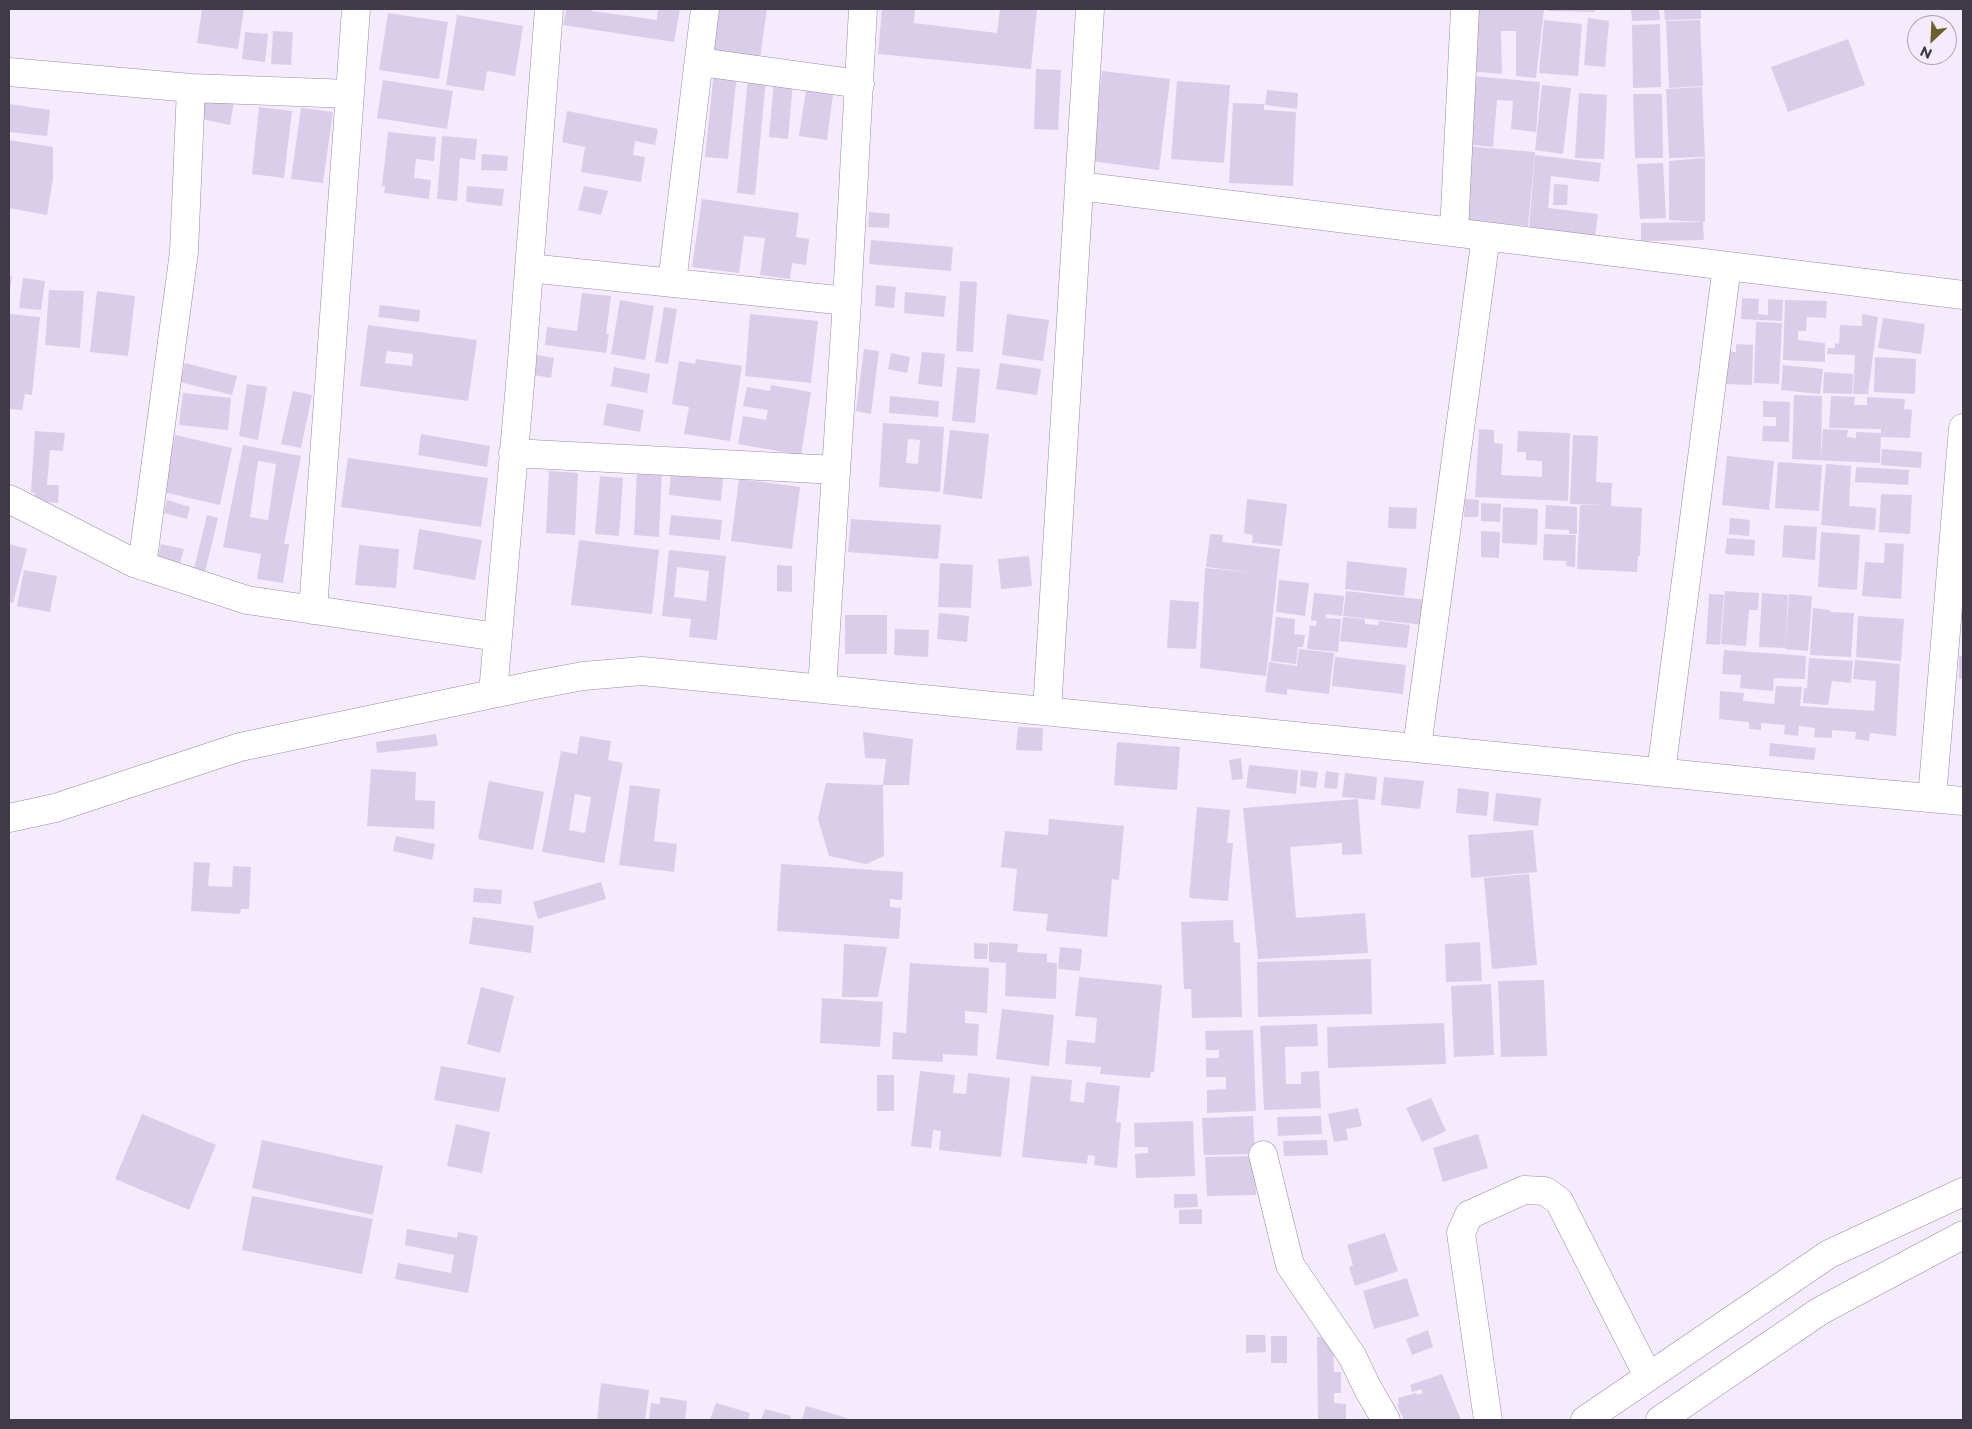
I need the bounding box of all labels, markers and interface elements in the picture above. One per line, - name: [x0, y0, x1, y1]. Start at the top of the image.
- north arrow: [1907, 15, 1957, 65]
- text: N: [1917, 42, 1935, 63]

